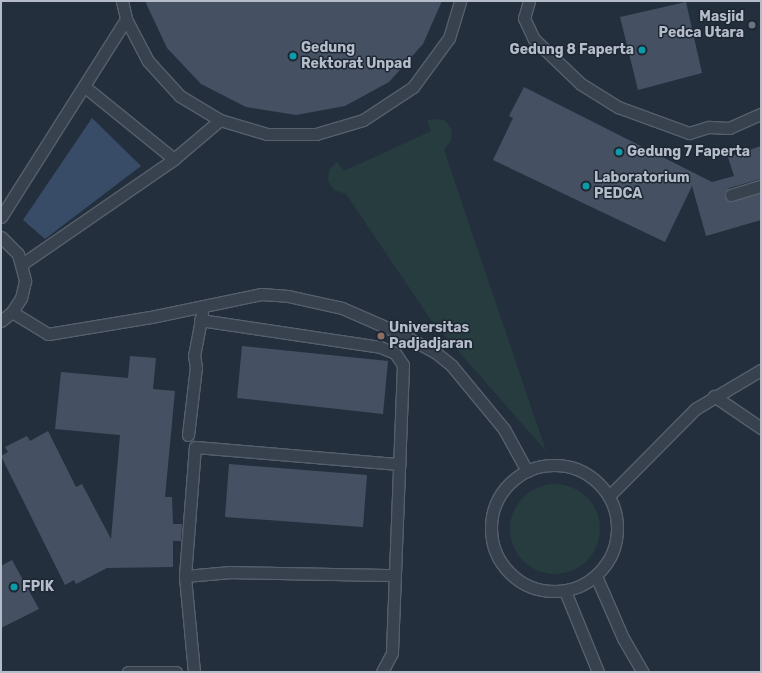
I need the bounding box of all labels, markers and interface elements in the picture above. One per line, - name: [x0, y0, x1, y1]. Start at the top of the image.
- place label: Masjid Pedca Utara: [659, 9, 744, 42]
- marker: Masjid Pedca Utara: [747, 20, 757, 30]
- place label: Gedung Rektorat Unpad: [301, 40, 411, 72]
- place label: Gedung 8 Faperta: [510, 42, 634, 58]
- marker: Gedung 8 Faperta: [637, 45, 647, 55]
- marker: Gedung Rektorat Unpad: [288, 51, 298, 61]
- place label: Gedung 7 Faperta: [627, 144, 750, 160]
- marker: Gedung 7 Faperta: [614, 147, 624, 157]
- place label: Laboratorium PEDCA: [594, 170, 690, 202]
- marker: Laboratorium PEDCA: [581, 181, 591, 191]
- place label: Universitas Padjadjaran: [389, 320, 473, 352]
- marker: Universitas Padjadjaran: [376, 331, 386, 341]
- place label: FPIK: [22, 579, 54, 595]
- marker: FPIK: [9, 582, 19, 592]

